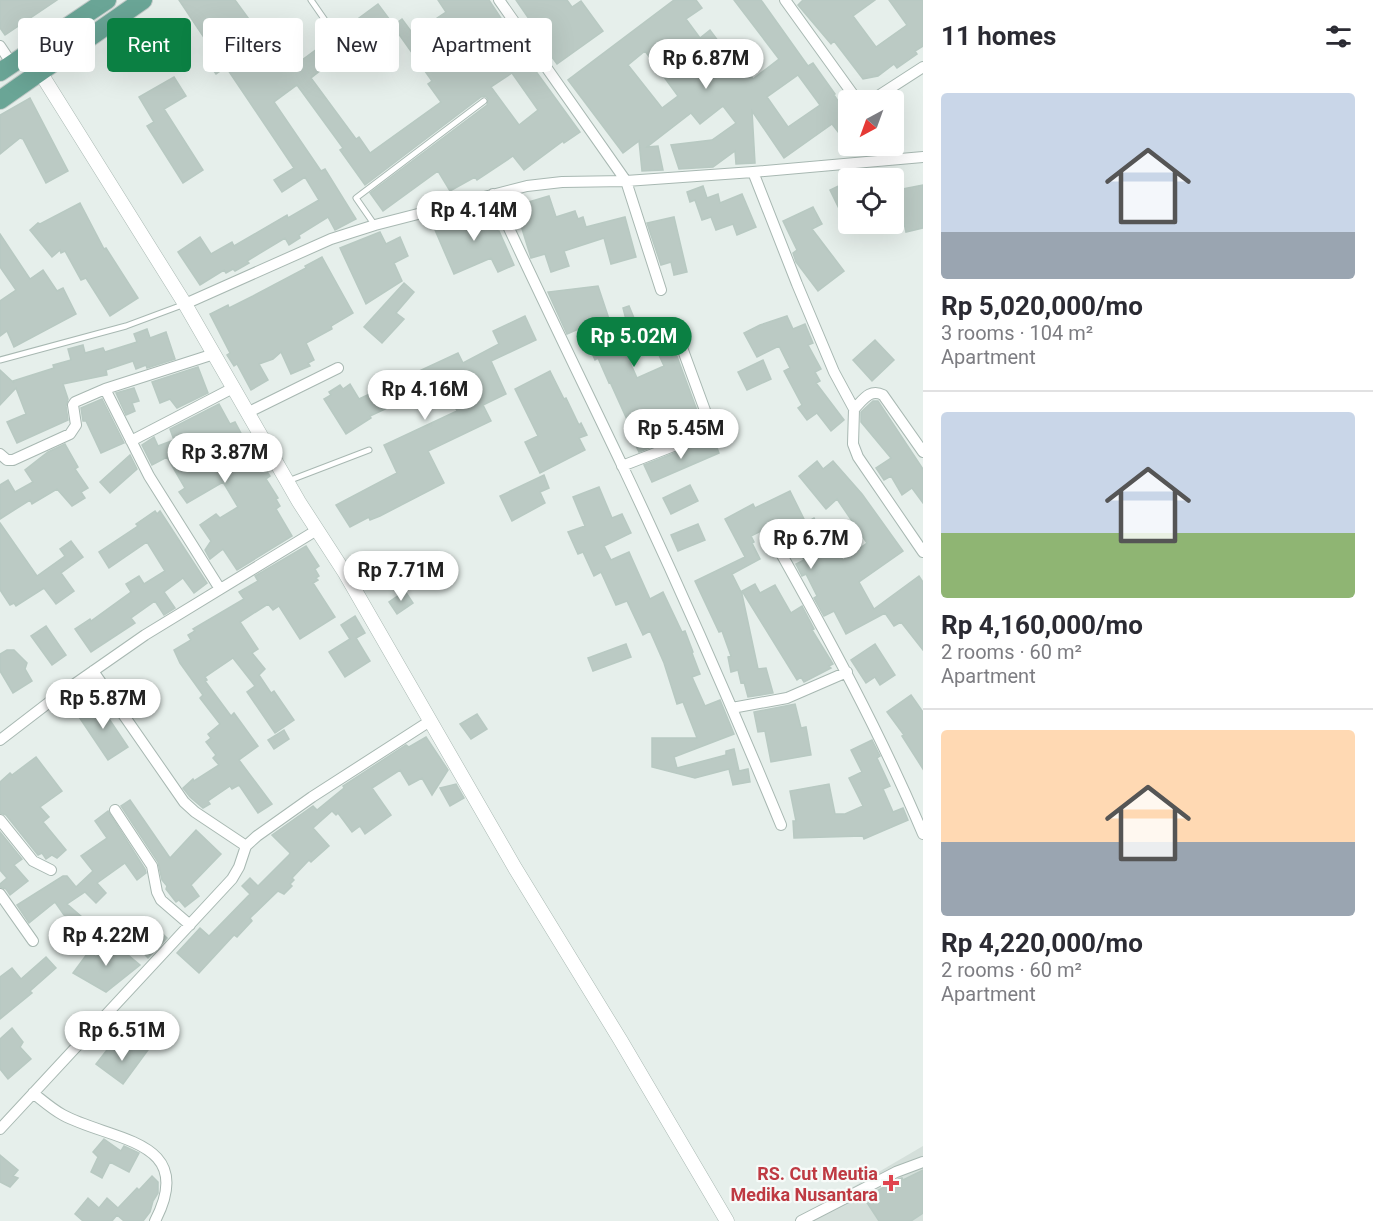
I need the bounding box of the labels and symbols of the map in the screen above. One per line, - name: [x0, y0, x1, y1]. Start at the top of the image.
- pin: Rp 6.87M: [644, 39, 768, 90]
- north arrow: [838, 90, 904, 156]
- pin: Rp 4.14M: [412, 191, 536, 242]
- pin: Rp 5.02M: [572, 317, 696, 368]
- pin: Rp 4.16M: [363, 370, 487, 421]
- pin: Rp 5.45M: [619, 409, 743, 460]
- pin: Rp 3.87M: [163, 433, 287, 484]
- pin: Rp 6.7M: [756, 519, 866, 570]
- pin: Rp 7.71M: [339, 551, 463, 602]
- pin: Rp 5.87M: [41, 679, 165, 730]
- pin: Rp 4.22M: [44, 916, 168, 967]
- pin: Rp 6.51M: [60, 1011, 184, 1062]
- place label: RS. Cut Meutia Medika Nusantara: [730, 1163, 878, 1205]
- marker: RS. Cut Meutia Medika Nusantara: [882, 1174, 900, 1192]

